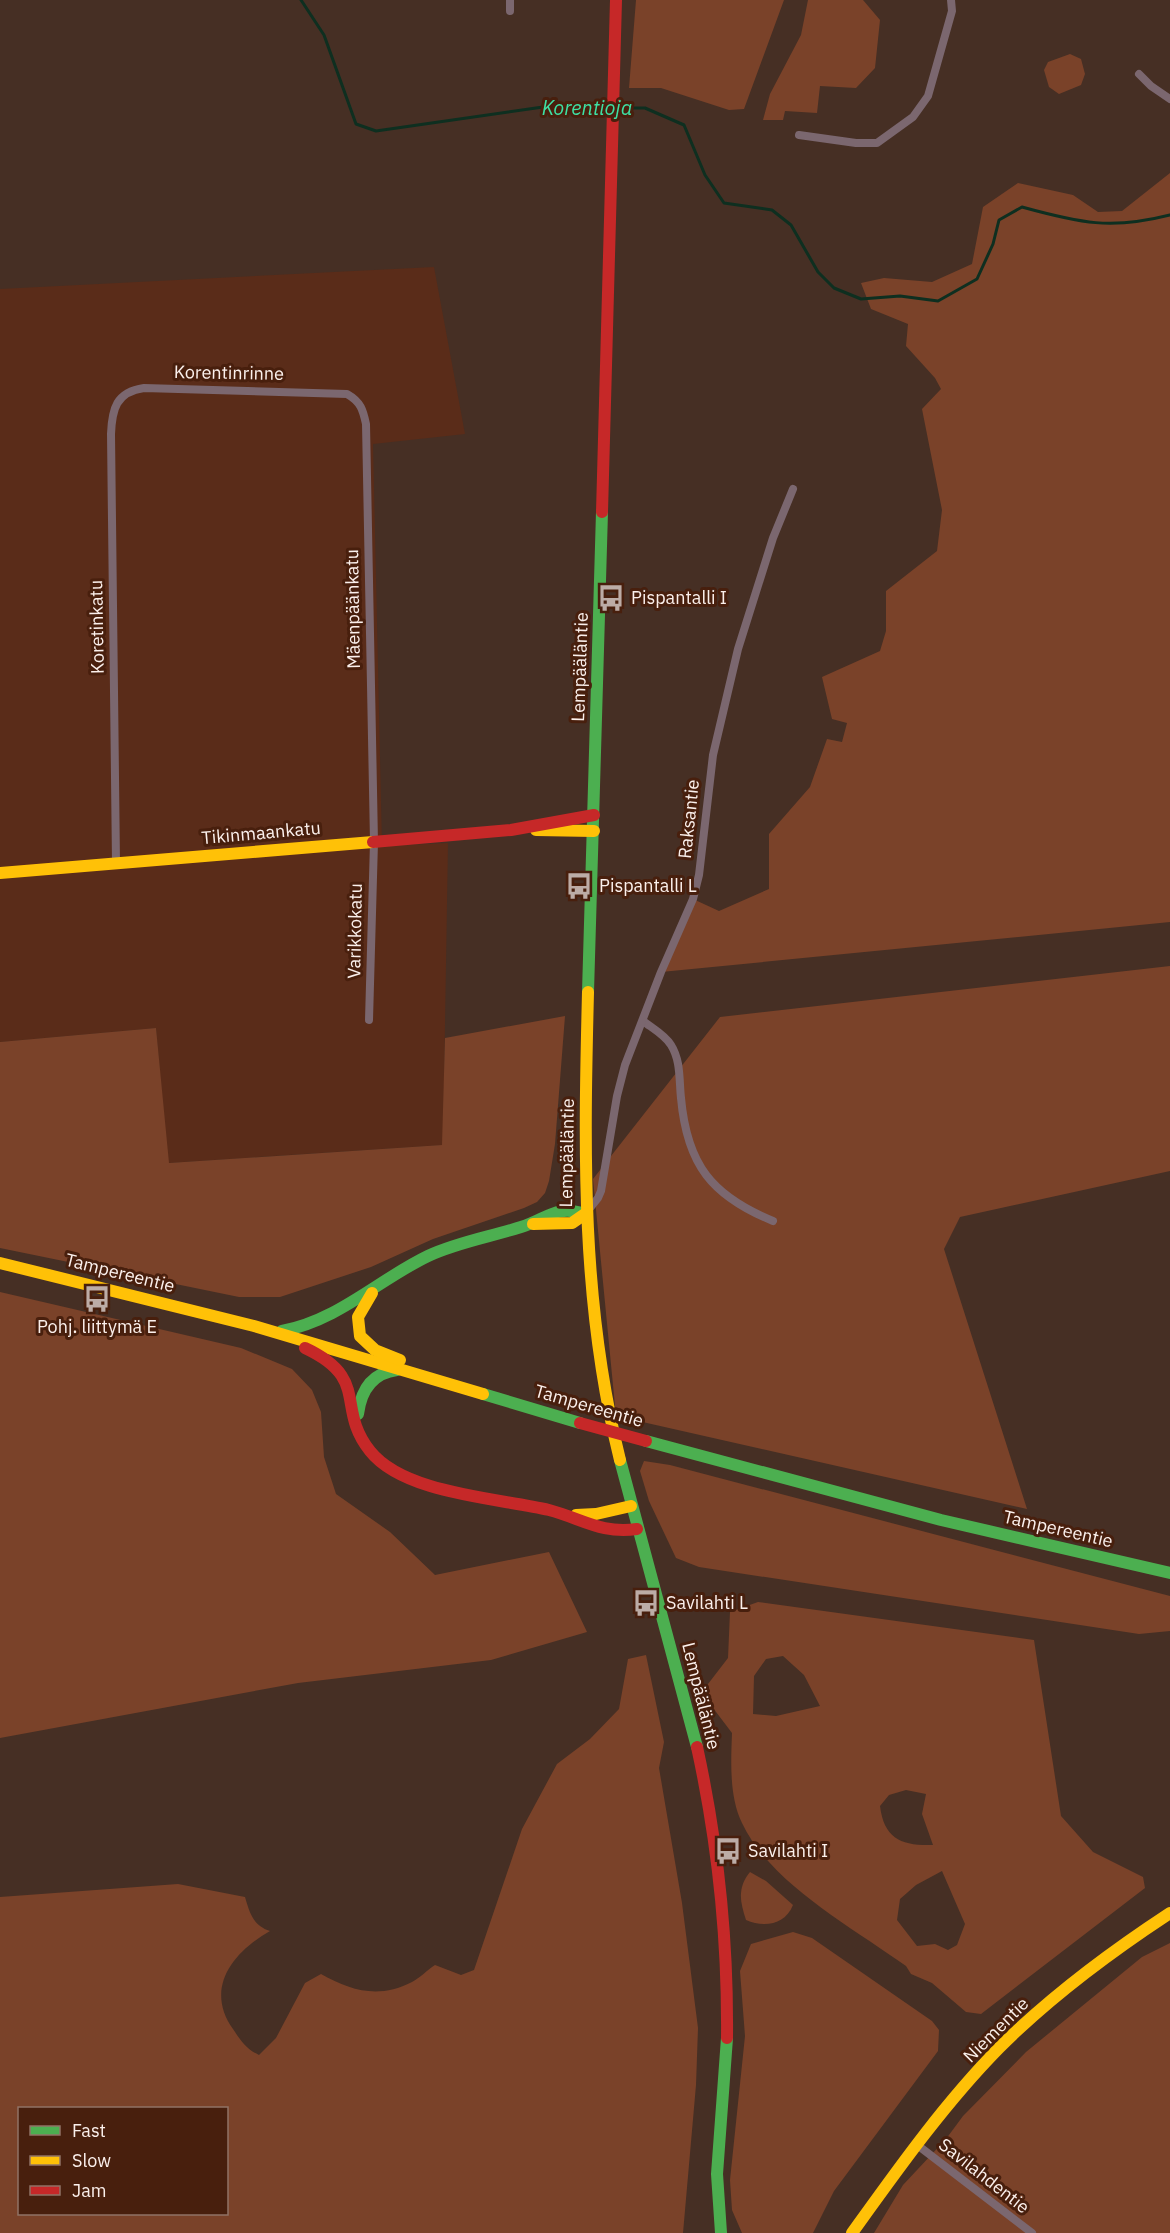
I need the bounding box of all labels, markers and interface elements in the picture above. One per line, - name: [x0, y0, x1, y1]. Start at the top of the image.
- water label: Korentioja: [542, 94, 632, 121]
- street label: Korentinrinne: [174, 360, 284, 385]
- street label: Mäenpäänkatu: [340, 549, 365, 669]
- street label: Koretinkatu: [84, 580, 109, 674]
- bus stop icon: Pispantalli I: [596, 583, 626, 613]
- place label: Pispantalli I: [631, 586, 727, 609]
- street label: Lempääläntie: [566, 612, 593, 722]
- street label: Raksantie: [673, 778, 704, 860]
- street label: Tikinmaankatu: [200, 816, 322, 849]
- bus stop icon: Pispantalli L: [564, 871, 594, 901]
- place label: Pispantalli L: [599, 874, 697, 897]
- street label: Varikkokatu: [342, 883, 367, 979]
- street label: Lempääläntie: [554, 1098, 579, 1208]
- street label: Tampereentie: [63, 1248, 177, 1297]
- bus stop icon: Pohj. liittymä E: [82, 1284, 112, 1314]
- place label: Pohj. liittymä E: [37, 1315, 157, 1338]
- street label: Tampereentie: [532, 1379, 646, 1432]
- street label: Tampereentie: [1001, 1505, 1115, 1552]
- bus stop icon: Savilahti L: [631, 1588, 661, 1618]
- place label: Savilahti L: [666, 1591, 748, 1614]
- street label: Lempääläntie: [677, 1640, 726, 1752]
- bus stop icon: Savilahti I: [713, 1836, 743, 1866]
- place label: Savilahti I: [748, 1839, 828, 1862]
- street label: Niementie: [958, 1992, 1033, 2067]
- legend: [18, 2107, 228, 2215]
- text: Fast: [72, 2119, 106, 2142]
- street label: Savilahdentie: [934, 2133, 1035, 2218]
- text: Slow: [72, 2149, 111, 2172]
- text: Jam: [72, 2179, 107, 2202]

